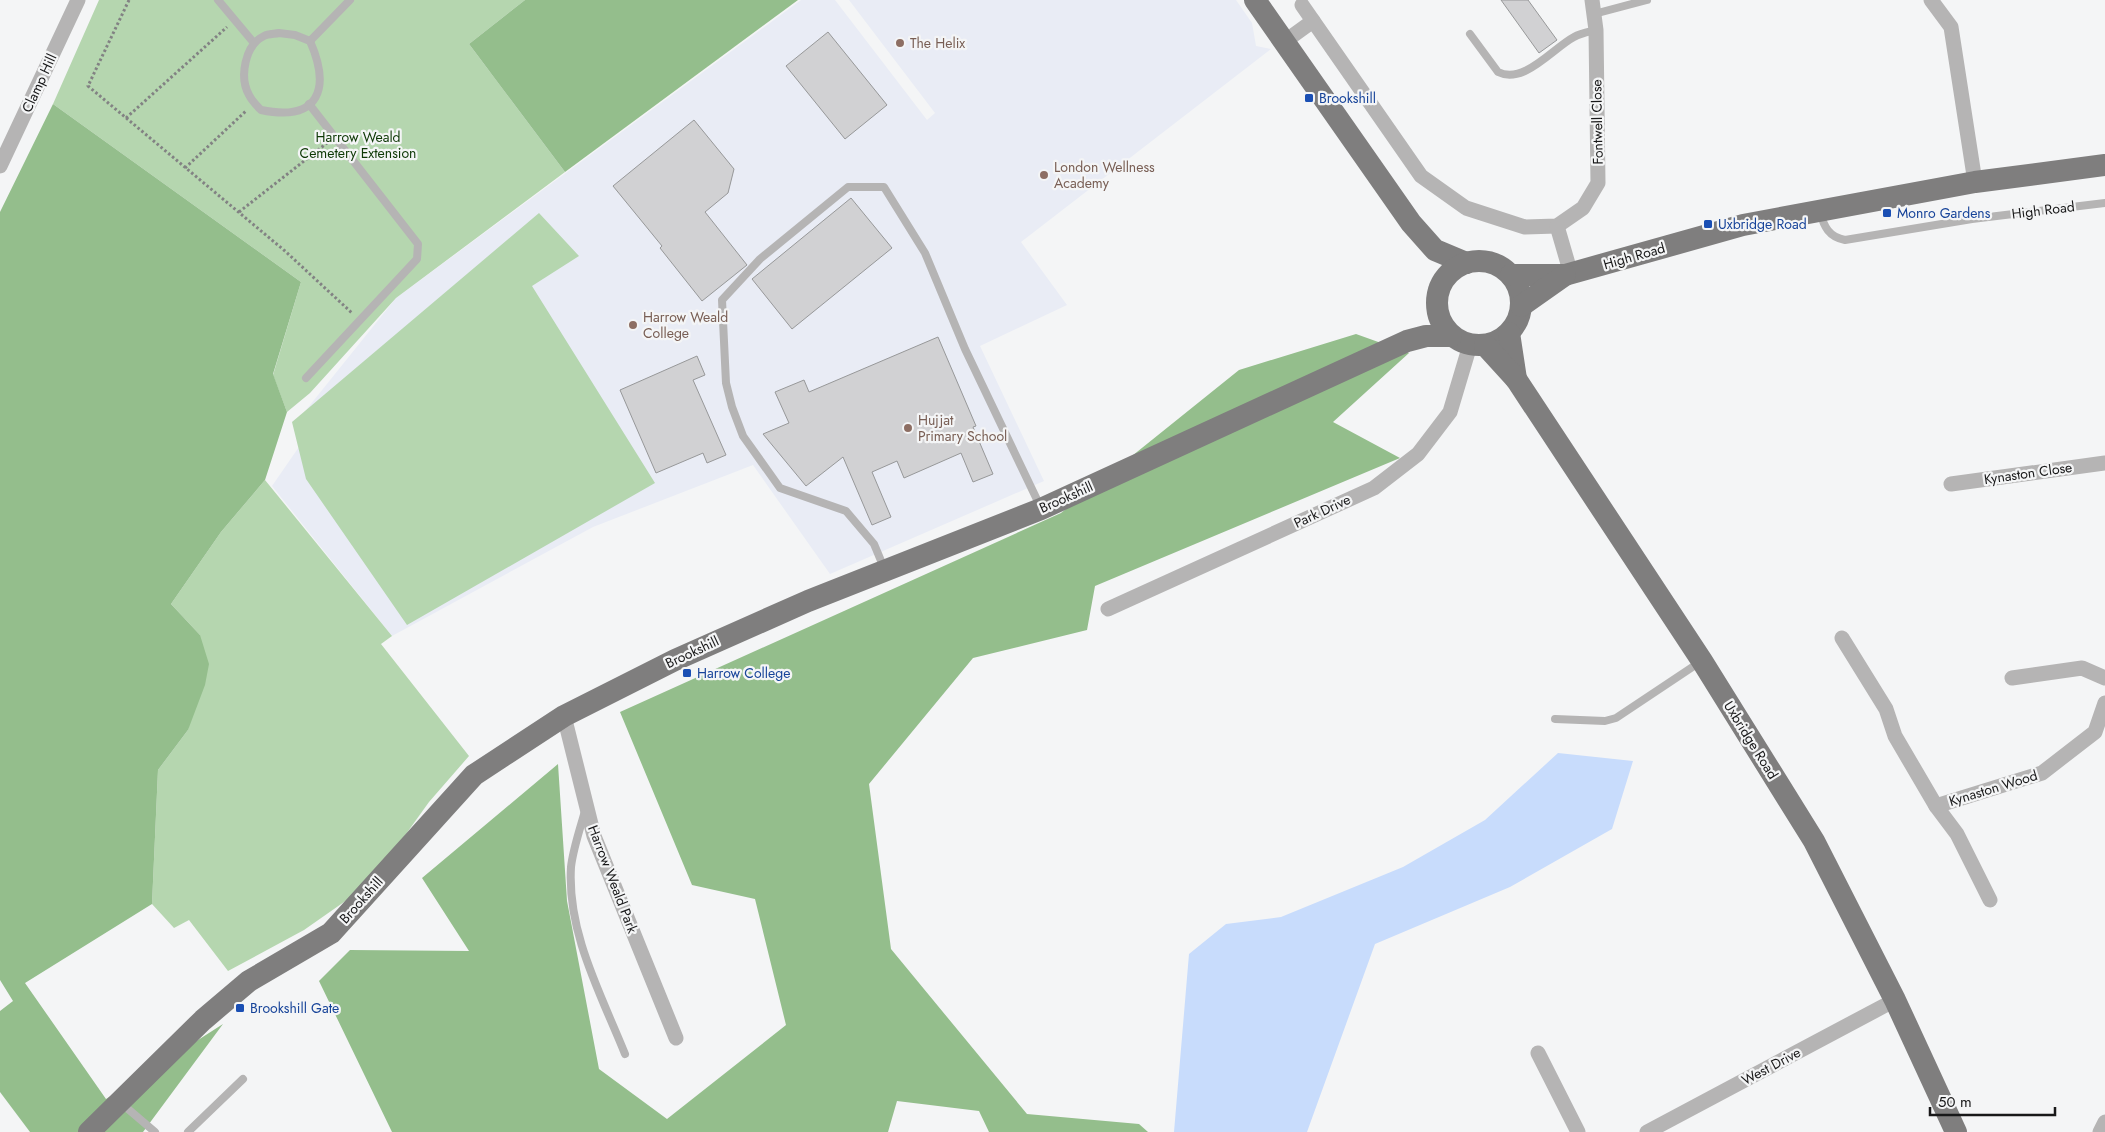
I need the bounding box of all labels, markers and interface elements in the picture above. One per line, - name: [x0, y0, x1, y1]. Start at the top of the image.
- place label: The Helix: [910, 33, 965, 53]
- marker: The Helix: [894, 37, 906, 49]
- street label: Clamp Hill: [17, 50, 61, 116]
- street label: Fontwell Close: [1586, 79, 1608, 165]
- place label: Brookshill: [1319, 88, 1376, 108]
- marker: Brookshill: [1303, 92, 1315, 104]
- park label: Harrow Weald Cemetery Extension: [300, 127, 416, 163]
- place label: London Wellness Academy: [1054, 157, 1155, 193]
- marker: London Wellness Academy: [1038, 169, 1050, 181]
- street label: High Road: [2010, 196, 2076, 224]
- place label: Monro Gardens: [1897, 203, 1991, 223]
- marker: Monro Gardens: [1881, 207, 1893, 219]
- place label: Uxbridge Road: [1718, 214, 1807, 234]
- marker: Uxbridge Road: [1702, 218, 1714, 230]
- street label: High Road: [1601, 238, 1667, 274]
- place label: Harrow Weald College: [643, 307, 728, 343]
- marker: Harrow Weald College: [627, 319, 639, 331]
- place label: Hujjat Primary School: [918, 410, 1007, 446]
- marker: Hujjat Primary School: [902, 422, 914, 434]
- street label: Kynaston Close: [1983, 457, 2073, 489]
- street label: Brookshill: [1036, 476, 1096, 518]
- street label: Park Drive: [1290, 489, 1354, 533]
- street label: Brookshill: [662, 631, 722, 673]
- place label: Harrow College: [697, 663, 790, 683]
- marker: Harrow College: [681, 667, 693, 679]
- street label: Uxbridge Road: [1719, 697, 1783, 783]
- street label: Kynaston Wood: [1946, 765, 2040, 811]
- street label: Harrow Weald Park: [583, 822, 643, 937]
- street label: Brookshill: [335, 872, 387, 928]
- place label: Brookshill Gate: [250, 998, 339, 1018]
- marker: Brookshill Gate: [234, 1002, 246, 1014]
- street label: West Drive: [1738, 1042, 1804, 1090]
- scale bar: [1930, 1084, 2055, 1116]
- text: 50 m: [1938, 1091, 1972, 1113]

